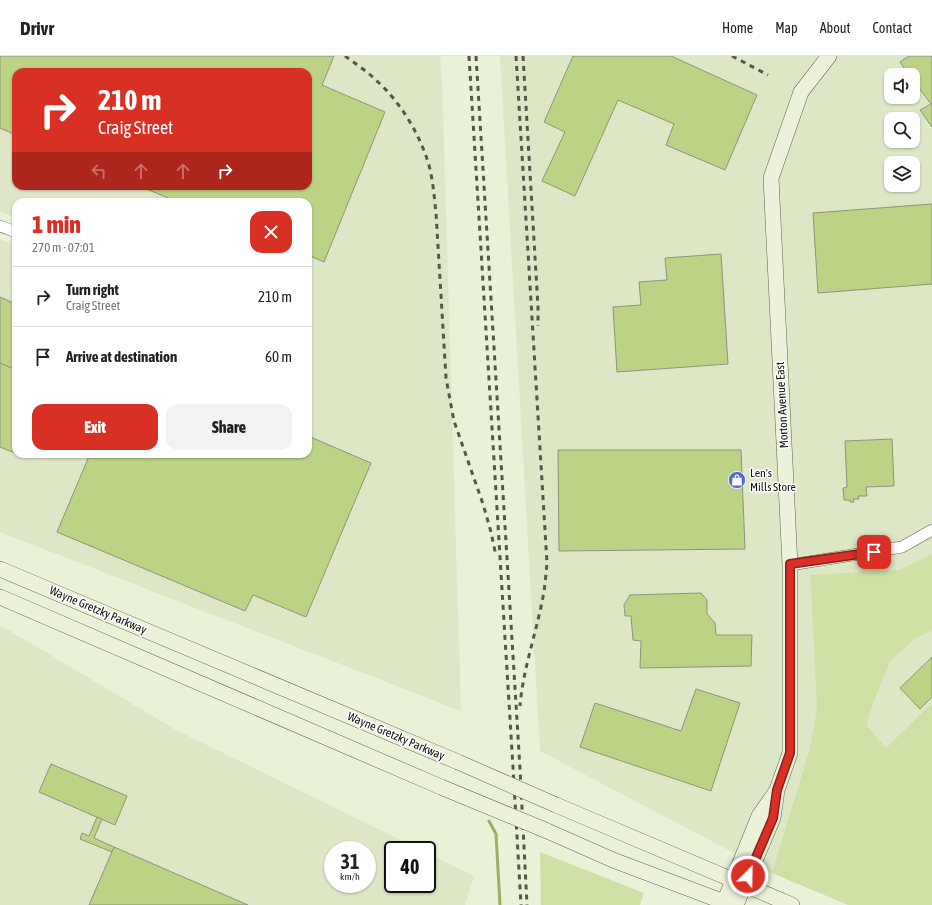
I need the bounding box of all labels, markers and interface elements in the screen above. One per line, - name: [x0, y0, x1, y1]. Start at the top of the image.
- text: Drivr: [20, 17, 54, 39]
- text: Home: [722, 20, 753, 36]
- text: Map: [775, 20, 798, 36]
- text: About: [820, 20, 851, 36]
- text: Contact: [873, 20, 912, 36]
- map controls: [884, 68, 920, 192]
- button: sound: [884, 68, 920, 104]
- icon: right: [32, 84, 84, 136]
- text: 210 m: [98, 84, 161, 116]
- button: search: [884, 112, 920, 148]
- text: Craig Street: [98, 117, 173, 138]
- button: layers: [884, 156, 920, 192]
- icon: left: [88, 160, 110, 182]
- icon: ahead: [130, 160, 152, 182]
- icon: ahead: [172, 160, 194, 182]
- icon: right: [214, 160, 236, 182]
- text: 1 min: [32, 211, 81, 238]
- button: close: [250, 211, 292, 253]
- text: 270 m · 07:01: [32, 240, 95, 255]
- text: Turn right: [66, 281, 119, 298]
- icon: right: [32, 286, 54, 308]
- text: 210 m: [258, 288, 292, 305]
- text: Craig Street: [66, 298, 120, 313]
- icon: arrive: [32, 346, 54, 368]
- text: Arrive at destination: [66, 348, 177, 365]
- text: 60 m: [265, 348, 292, 365]
- street label: Morton Avenue East: [773, 361, 791, 449]
- button: Exit: [32, 404, 158, 450]
- button: Share: [166, 404, 292, 450]
- place label: Len's Mills Store: [750, 466, 796, 494]
- shop icon: Len's Mills Store: [727, 470, 747, 490]
- pin: [857, 535, 891, 569]
- icon: arrive: [863, 541, 885, 563]
- street label: Wayne Gretzky Parkway: [47, 583, 149, 637]
- street label: Wayne Gretzky Parkway: [345, 709, 447, 763]
- speed limit sign: 40: [384, 841, 436, 893]
- text: 31: [341, 850, 359, 873]
- position arrow: [727, 855, 769, 897]
- text: km/h: [340, 871, 360, 882]

